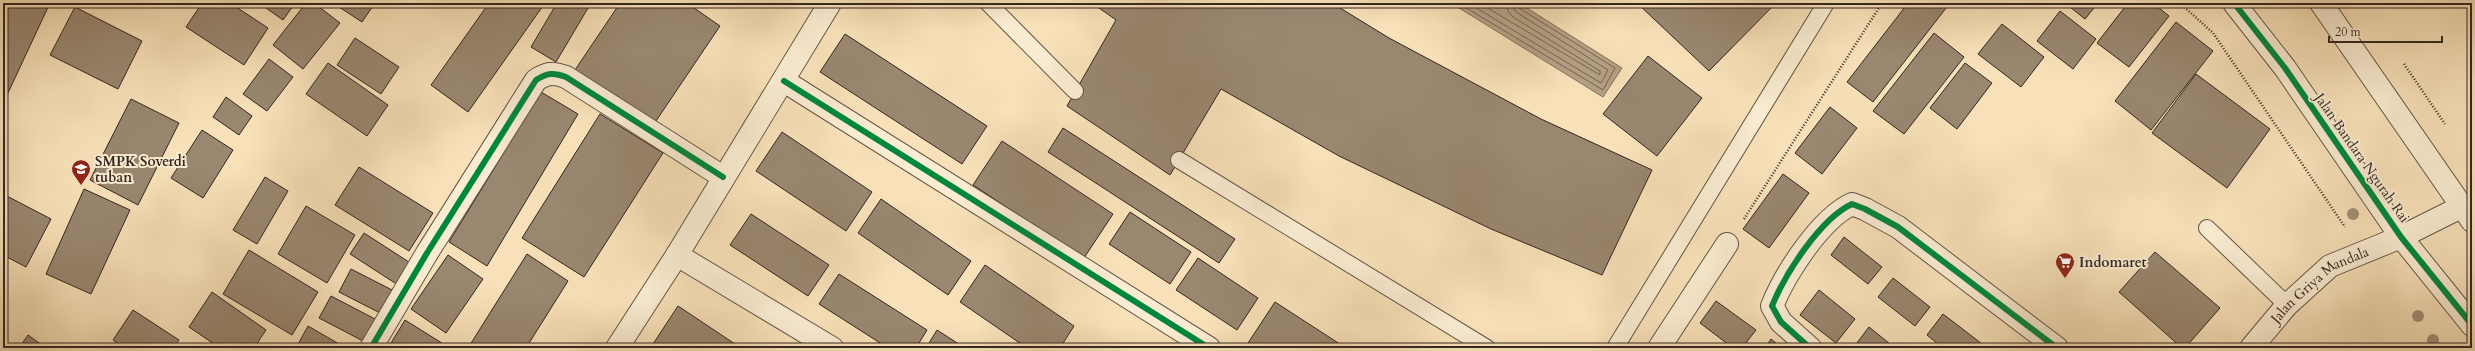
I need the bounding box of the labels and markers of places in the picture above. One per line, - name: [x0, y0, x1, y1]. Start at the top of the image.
- place label: SMPK Soverdi tuban: [95, 152, 186, 187]
- school or university icon: SMPK Soverdi tuban: [70, 158, 92, 186]
- supermarket icon: Indomaret: [2054, 251, 2076, 279]
- place label: Indomaret: [2079, 253, 2147, 272]

